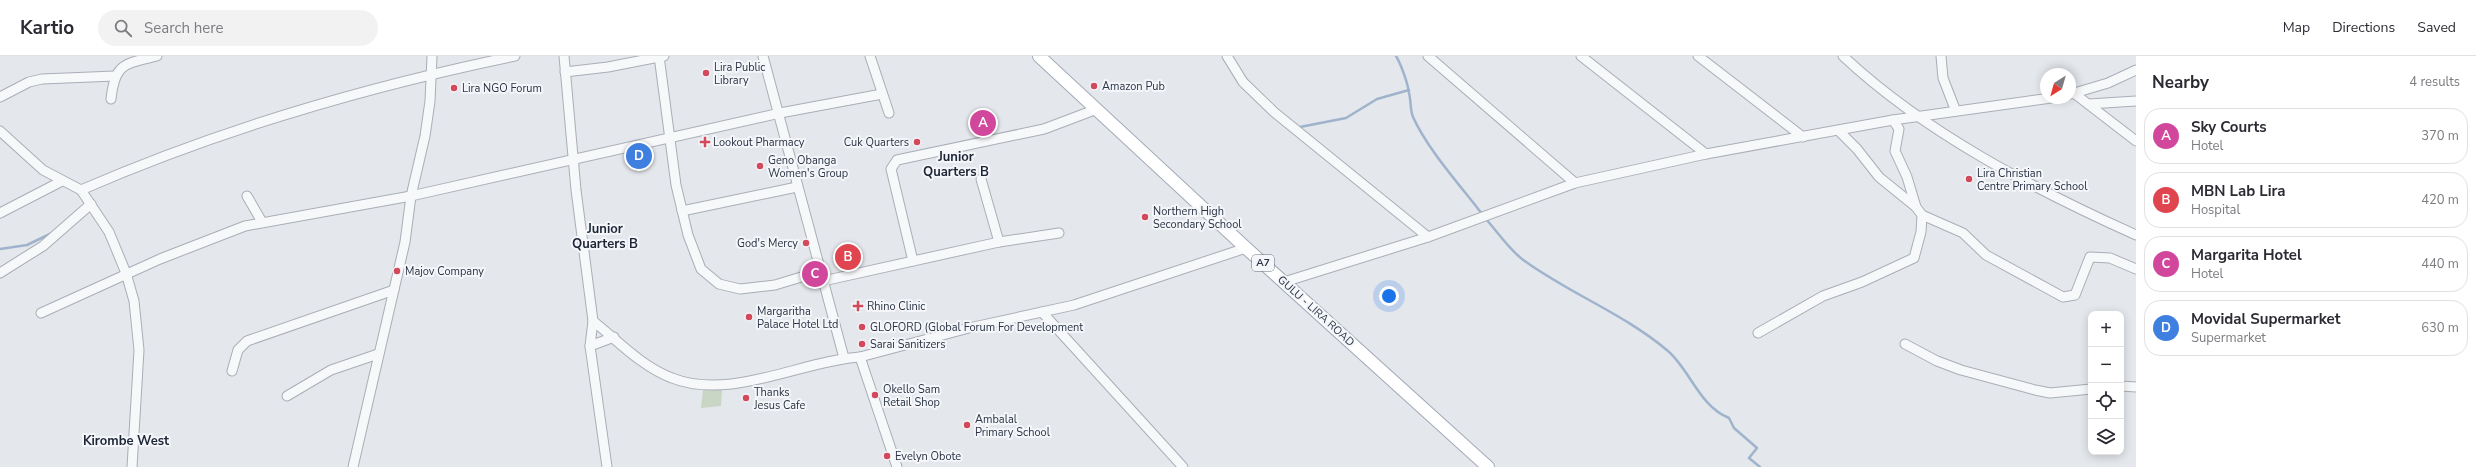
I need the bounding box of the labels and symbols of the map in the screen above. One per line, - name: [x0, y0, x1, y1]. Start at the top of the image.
- place label: Lira Public Library: [714, 60, 765, 88]
- marker: Lira Public Library: [701, 68, 711, 78]
- north arrow: [2040, 68, 2076, 104]
- place label: Amazon Pub: [1102, 79, 1165, 94]
- place label: Lira NGO Forum: [462, 81, 542, 96]
- marker: Amazon Pub: [1089, 81, 1099, 91]
- marker: Lira NGO Forum: [449, 83, 459, 93]
- pin: A: [970, 108, 996, 138]
- place label: Lookout Pharmacy: [713, 135, 805, 150]
- place label: Cuk Quarters: [844, 135, 909, 150]
- marker: Lookout Pharmacy: [700, 137, 710, 147]
- marker: Cuk Quarters: [912, 137, 922, 147]
- pin: D: [626, 141, 652, 171]
- district label: Junior Quarters B: [923, 148, 989, 181]
- place label: Geno Obanga Women's Group: [768, 153, 848, 181]
- marker: Geno Obanga Women's Group: [755, 161, 765, 171]
- place label: Lira Christian Centre Primary School: [1977, 166, 2088, 194]
- marker: Lira Christian Centre Primary School: [1964, 174, 1974, 184]
- place label: Northern High Secondary School: [1153, 204, 1242, 232]
- marker: Northern High Secondary School: [1140, 212, 1150, 222]
- district label: Junior Quarters B: [572, 220, 638, 253]
- place label: God's Mercy: [737, 236, 798, 251]
- marker: God's Mercy: [801, 238, 811, 248]
- pin: B: [835, 242, 861, 272]
- road number: A7: [1252, 255, 1274, 271]
- pin: C: [802, 259, 828, 289]
- place label: Majov Company: [405, 264, 484, 279]
- marker: Majov Company: [392, 266, 402, 276]
- street label: GULU - LIRA ROAD: [1274, 272, 1358, 350]
- your location: [1379, 286, 1399, 306]
- place label: Rhino Clinic: [867, 299, 925, 314]
- marker: Rhino Clinic: [852, 300, 864, 312]
- place label: Margaritha Palace Hotel Ltd: [757, 304, 838, 332]
- marker: Margaritha Palace Hotel Ltd: [744, 312, 754, 322]
- place label: GLOFORD (Global Forum For Development: [870, 320, 1083, 335]
- marker: GLOFORD (Global Forum For Development: [857, 322, 867, 332]
- place label: Sarai Sanitizers: [870, 337, 946, 352]
- marker: Sarai Sanitizers: [857, 339, 867, 349]
- place label: Okello Sam Retail Shop: [883, 382, 940, 410]
- place label: Thanks Jesus Cafe: [753, 385, 806, 413]
- marker: Okello Sam Retail Shop: [870, 390, 880, 400]
- marker: Thanks Jesus Cafe: [741, 393, 751, 403]
- place label: Ambalal Primary School: [975, 412, 1051, 440]
- marker: Ambalal Primary School: [962, 420, 972, 430]
- district label: Kirombe West: [83, 432, 170, 450]
- place label: Evelyn Obote: [895, 449, 961, 464]
- marker: Evelyn Obote: [882, 451, 892, 461]

